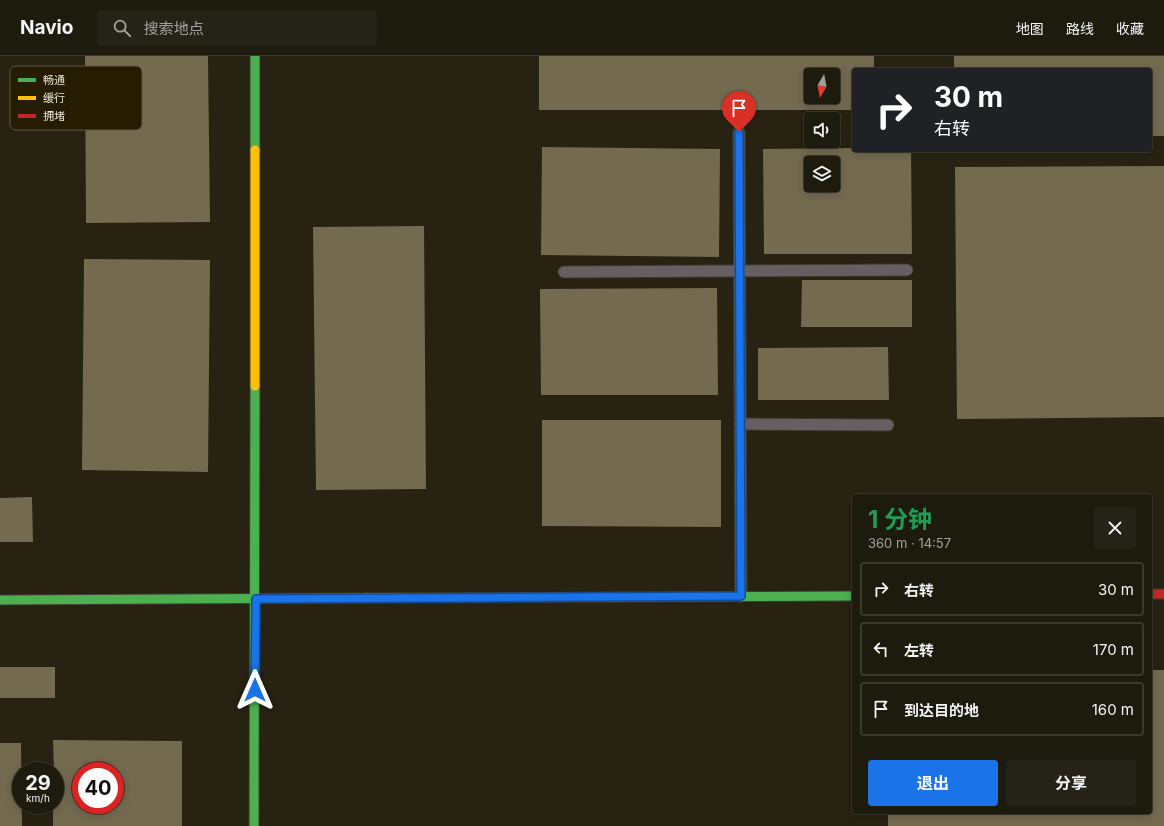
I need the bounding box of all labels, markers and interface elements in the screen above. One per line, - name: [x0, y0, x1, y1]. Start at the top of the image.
- search box: [97, 10, 377, 46]
- text: Navio: [20, 16, 73, 39]
- icon: search: [111, 17, 133, 39]
- text: 搜索地点: [143, 19, 203, 38]
- text: 地图: [1016, 20, 1044, 37]
- text: 路线: [1066, 20, 1094, 37]
- text: 收藏: [1116, 20, 1144, 37]
- legend: [10, 66, 142, 130]
- north arrow: [804, 68, 840, 104]
- map controls: [804, 68, 840, 192]
- text: 畅通: [43, 73, 65, 87]
- text: 30 m: [934, 80, 1003, 114]
- icon: right: [868, 84, 920, 136]
- text: 缓行: [43, 91, 65, 105]
- pin: [722, 91, 756, 132]
- icon: arrive: [728, 97, 750, 119]
- text: 拥堵: [43, 109, 65, 123]
- button: sound: [804, 112, 840, 148]
- text: 右转: [934, 118, 970, 139]
- button: layers: [804, 156, 840, 192]
- text: 1 分钟: [868, 505, 932, 534]
- button: close: [1094, 507, 1136, 549]
- text: 360 m · 14:57: [868, 535, 951, 551]
- icon: right: [870, 578, 892, 600]
- text: 30 m: [1098, 580, 1134, 599]
- text: 右转: [904, 581, 934, 600]
- icon: left: [870, 638, 892, 660]
- text: 170 m: [1093, 640, 1134, 659]
- text: 左转: [904, 641, 934, 660]
- position arrow: [234, 669, 276, 711]
- icon: arrive: [870, 698, 892, 720]
- text: 160 m: [1092, 700, 1134, 719]
- text: 到达目的地: [904, 701, 979, 720]
- button: 退出: [868, 760, 998, 806]
- button: 分享: [1006, 760, 1136, 806]
- speed limit sign: 40: [72, 762, 124, 814]
- text: 29: [25, 771, 51, 795]
- text: km/h: [26, 792, 50, 804]

